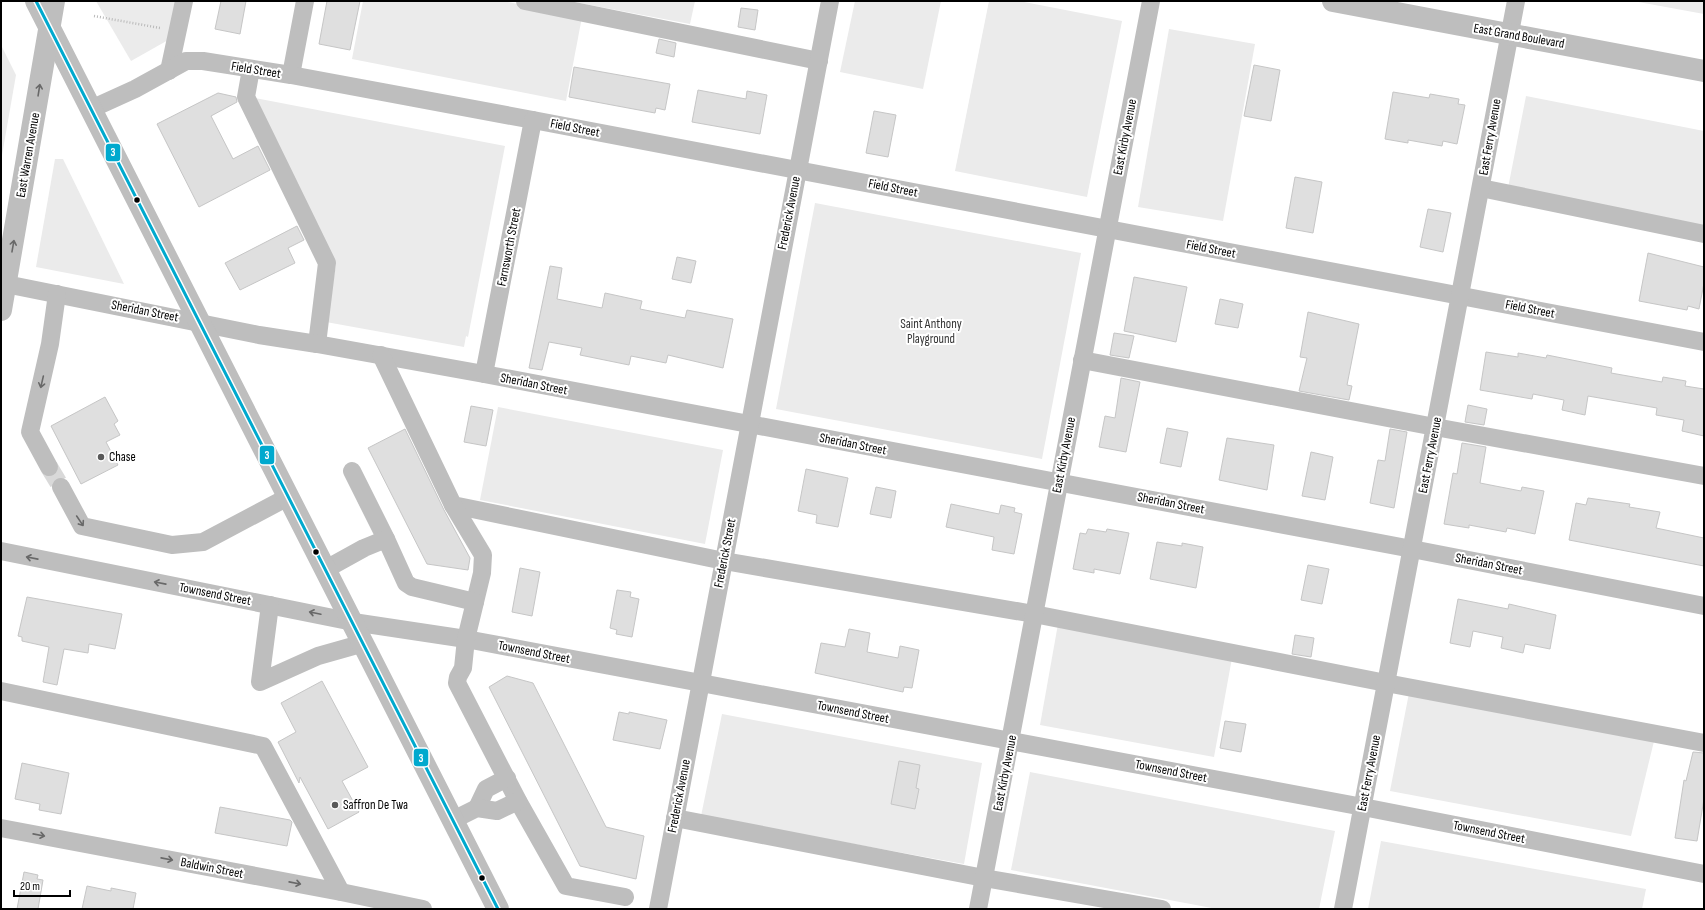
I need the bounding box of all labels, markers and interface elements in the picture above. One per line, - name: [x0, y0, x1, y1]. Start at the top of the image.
- street label: East Grand Boulevard: [1472, 20, 1566, 52]
- street label: Field Street: [230, 58, 282, 82]
- one-way arrow: [35, 84, 43, 97]
- street label: East Kirby Avenue: [1110, 98, 1140, 176]
- street label: East Ferry Avenue: [1475, 98, 1505, 176]
- street label: East Warren Avenue: [13, 111, 43, 199]
- street label: Field Street: [549, 115, 601, 141]
- line badge: 3: [105, 143, 121, 162]
- text: 3: [111, 146, 116, 159]
- street label: Frederick Avenue: [774, 175, 804, 251]
- street label: Field Street: [867, 175, 919, 201]
- unlabelled marker: [132, 195, 142, 205]
- street label: Farnsworth Street: [494, 207, 524, 287]
- street label: Field Street: [1185, 236, 1237, 262]
- one-way arrow: [9, 240, 17, 253]
- street label: Field Street: [1504, 296, 1556, 322]
- street label: Sheridan Street: [110, 297, 180, 325]
- park label: Saint Anthony Playground: [900, 316, 962, 347]
- street label: Sheridan Street: [499, 370, 569, 398]
- one-way arrow: [37, 375, 45, 388]
- street label: East Kirby Avenue: [1049, 416, 1079, 494]
- street label: East Ferry Avenue: [1415, 416, 1445, 494]
- street label: Sheridan Street: [818, 430, 888, 458]
- line badge: 3: [259, 445, 275, 465]
- place label: Chase: [109, 449, 136, 465]
- text: 3: [265, 449, 270, 462]
- marker: Chase: [96, 452, 106, 462]
- street label: Sheridan Street: [1136, 489, 1206, 517]
- one-way arrow: [76, 515, 84, 526]
- street label: Frederick Street: [710, 517, 740, 589]
- unlabelled marker: [311, 547, 321, 557]
- street label: Sheridan Street: [1454, 550, 1524, 578]
- one-way arrow: [26, 553, 39, 561]
- one-way arrow: [154, 579, 167, 587]
- street label: Townsend Street: [178, 579, 252, 609]
- one-way arrow: [309, 609, 322, 617]
- street label: Townsend Street: [497, 637, 571, 667]
- street label: Townsend Street: [816, 697, 890, 727]
- street label: East Kirby Avenue: [990, 734, 1020, 812]
- street label: East Ferry Avenue: [1354, 734, 1384, 812]
- line badge: 3: [413, 748, 429, 767]
- text: 3: [419, 752, 424, 765]
- street label: Townsend Street: [1134, 756, 1208, 786]
- street label: Frederick Avenue: [664, 758, 694, 834]
- place label: Saffron De Twa: [343, 797, 408, 813]
- marker: Saffron De Twa: [330, 800, 340, 810]
- street label: Townsend Street: [1452, 817, 1526, 847]
- one-way arrow: [32, 831, 45, 839]
- street label: Baldwin Street: [179, 854, 245, 882]
- one-way arrow: [160, 855, 173, 863]
- scale bar: [14, 872, 70, 898]
- unlabelled marker: [477, 873, 487, 883]
- text: 20 m: [20, 879, 40, 894]
- one-way arrow: [288, 879, 301, 887]

